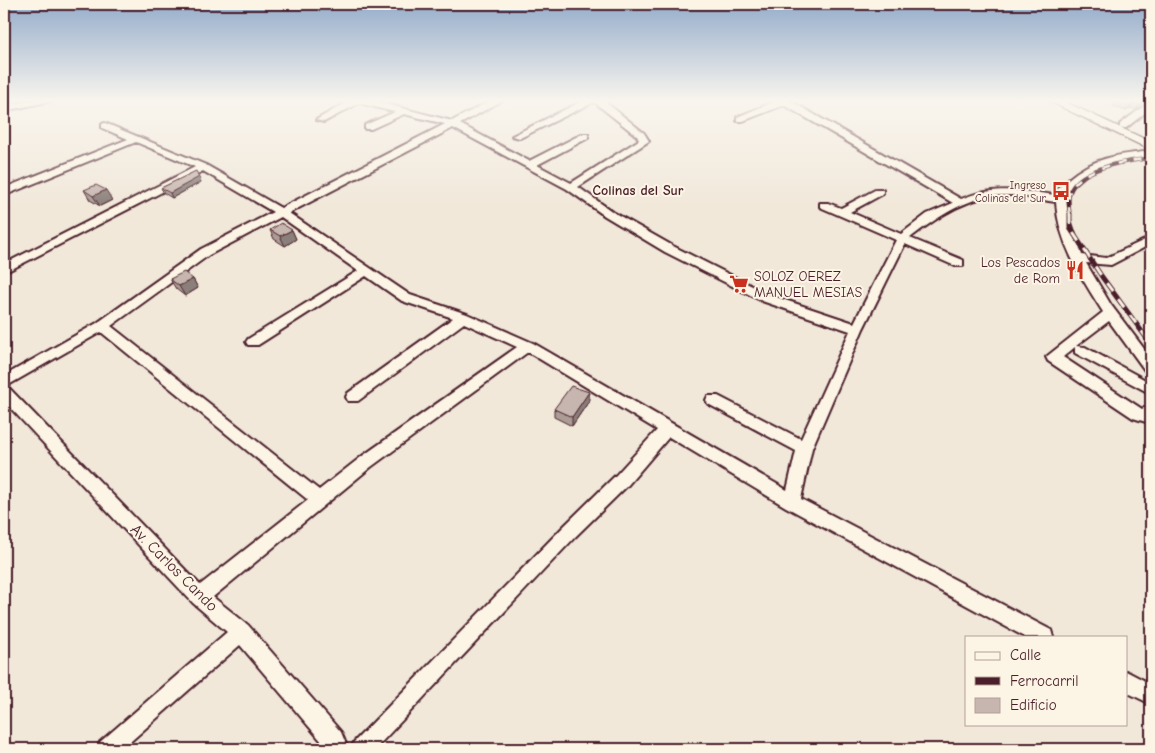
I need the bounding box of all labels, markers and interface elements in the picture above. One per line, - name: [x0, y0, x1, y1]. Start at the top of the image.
- place label: Ingreso Colinas del Sur: [975, 179, 1047, 205]
- bus stop icon: Ingreso Colinas del Sur: [1050, 180, 1072, 202]
- district label: Colinas del Sur: [592, 182, 684, 199]
- place label: Los Pescados de Rom: [981, 254, 1060, 287]
- restaurant icon: Los Pescados de Rom: [1064, 259, 1086, 281]
- place label: SOLOZ OEREZ MANUEL MESIAS: [754, 268, 862, 301]
- supermarket icon: SOLOZ OEREZ MANUEL MESIAS: [728, 273, 750, 295]
- street label: Av. Carlos Cando: [127, 521, 221, 615]
- legend: [965, 636, 1128, 726]
- text: Calle: [1010, 646, 1042, 664]
- text: Ferrocarril: [1010, 672, 1078, 690]
- text: Edificio: [1010, 696, 1057, 714]

